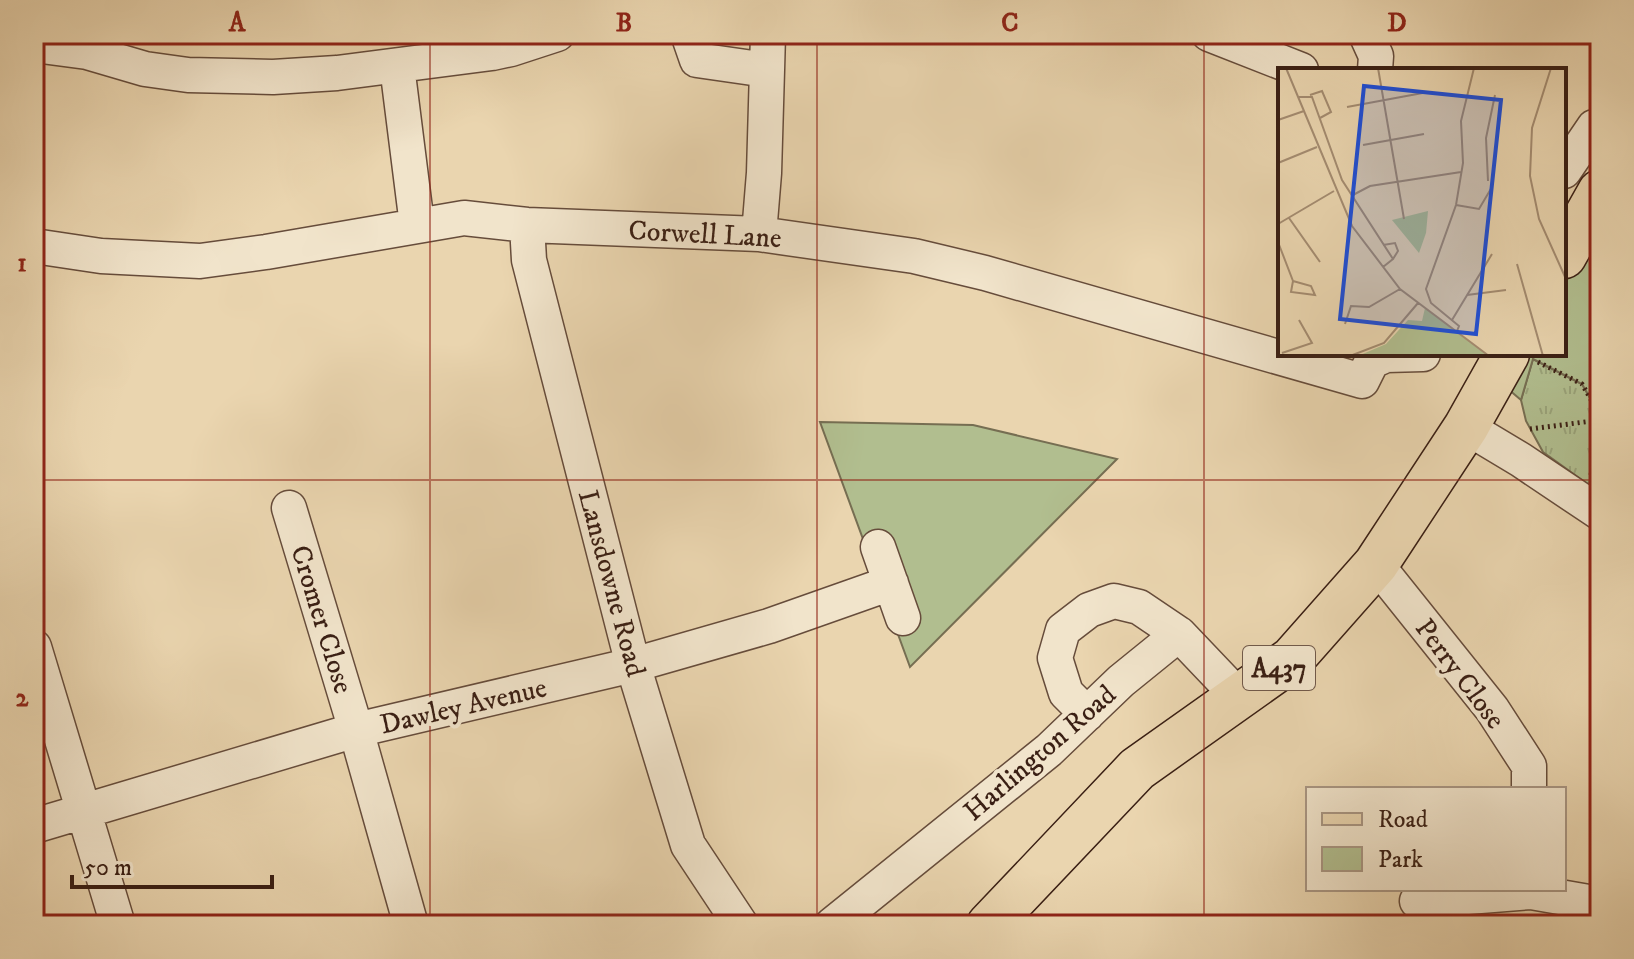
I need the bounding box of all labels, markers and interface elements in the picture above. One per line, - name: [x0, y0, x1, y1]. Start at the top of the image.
- text: A: [228, 7, 247, 40]
- text: B: [616, 7, 632, 40]
- text: C: [1001, 7, 1019, 40]
- text: D: [1387, 7, 1407, 40]
- inset map: [1278, 68, 1566, 356]
- street label: Corwell Lane: [627, 213, 782, 256]
- text: 1: [17, 247, 27, 280]
- street label: Lansdowne Road: [570, 486, 653, 680]
- street label: Cromer Close: [282, 541, 361, 698]
- street label: Perry Close: [1407, 612, 1513, 736]
- road number: A437: [1243, 646, 1315, 690]
- street label: Dawley Avenue: [377, 670, 550, 743]
- street label: Harlington Road: [957, 677, 1123, 829]
- text: 2: [16, 682, 30, 715]
- legend: [1306, 787, 1566, 891]
- text: Road: [1378, 805, 1428, 835]
- scale bar: [72, 839, 272, 889]
- text: Park: [1378, 845, 1423, 875]
- text: 50 m: [84, 853, 132, 883]

